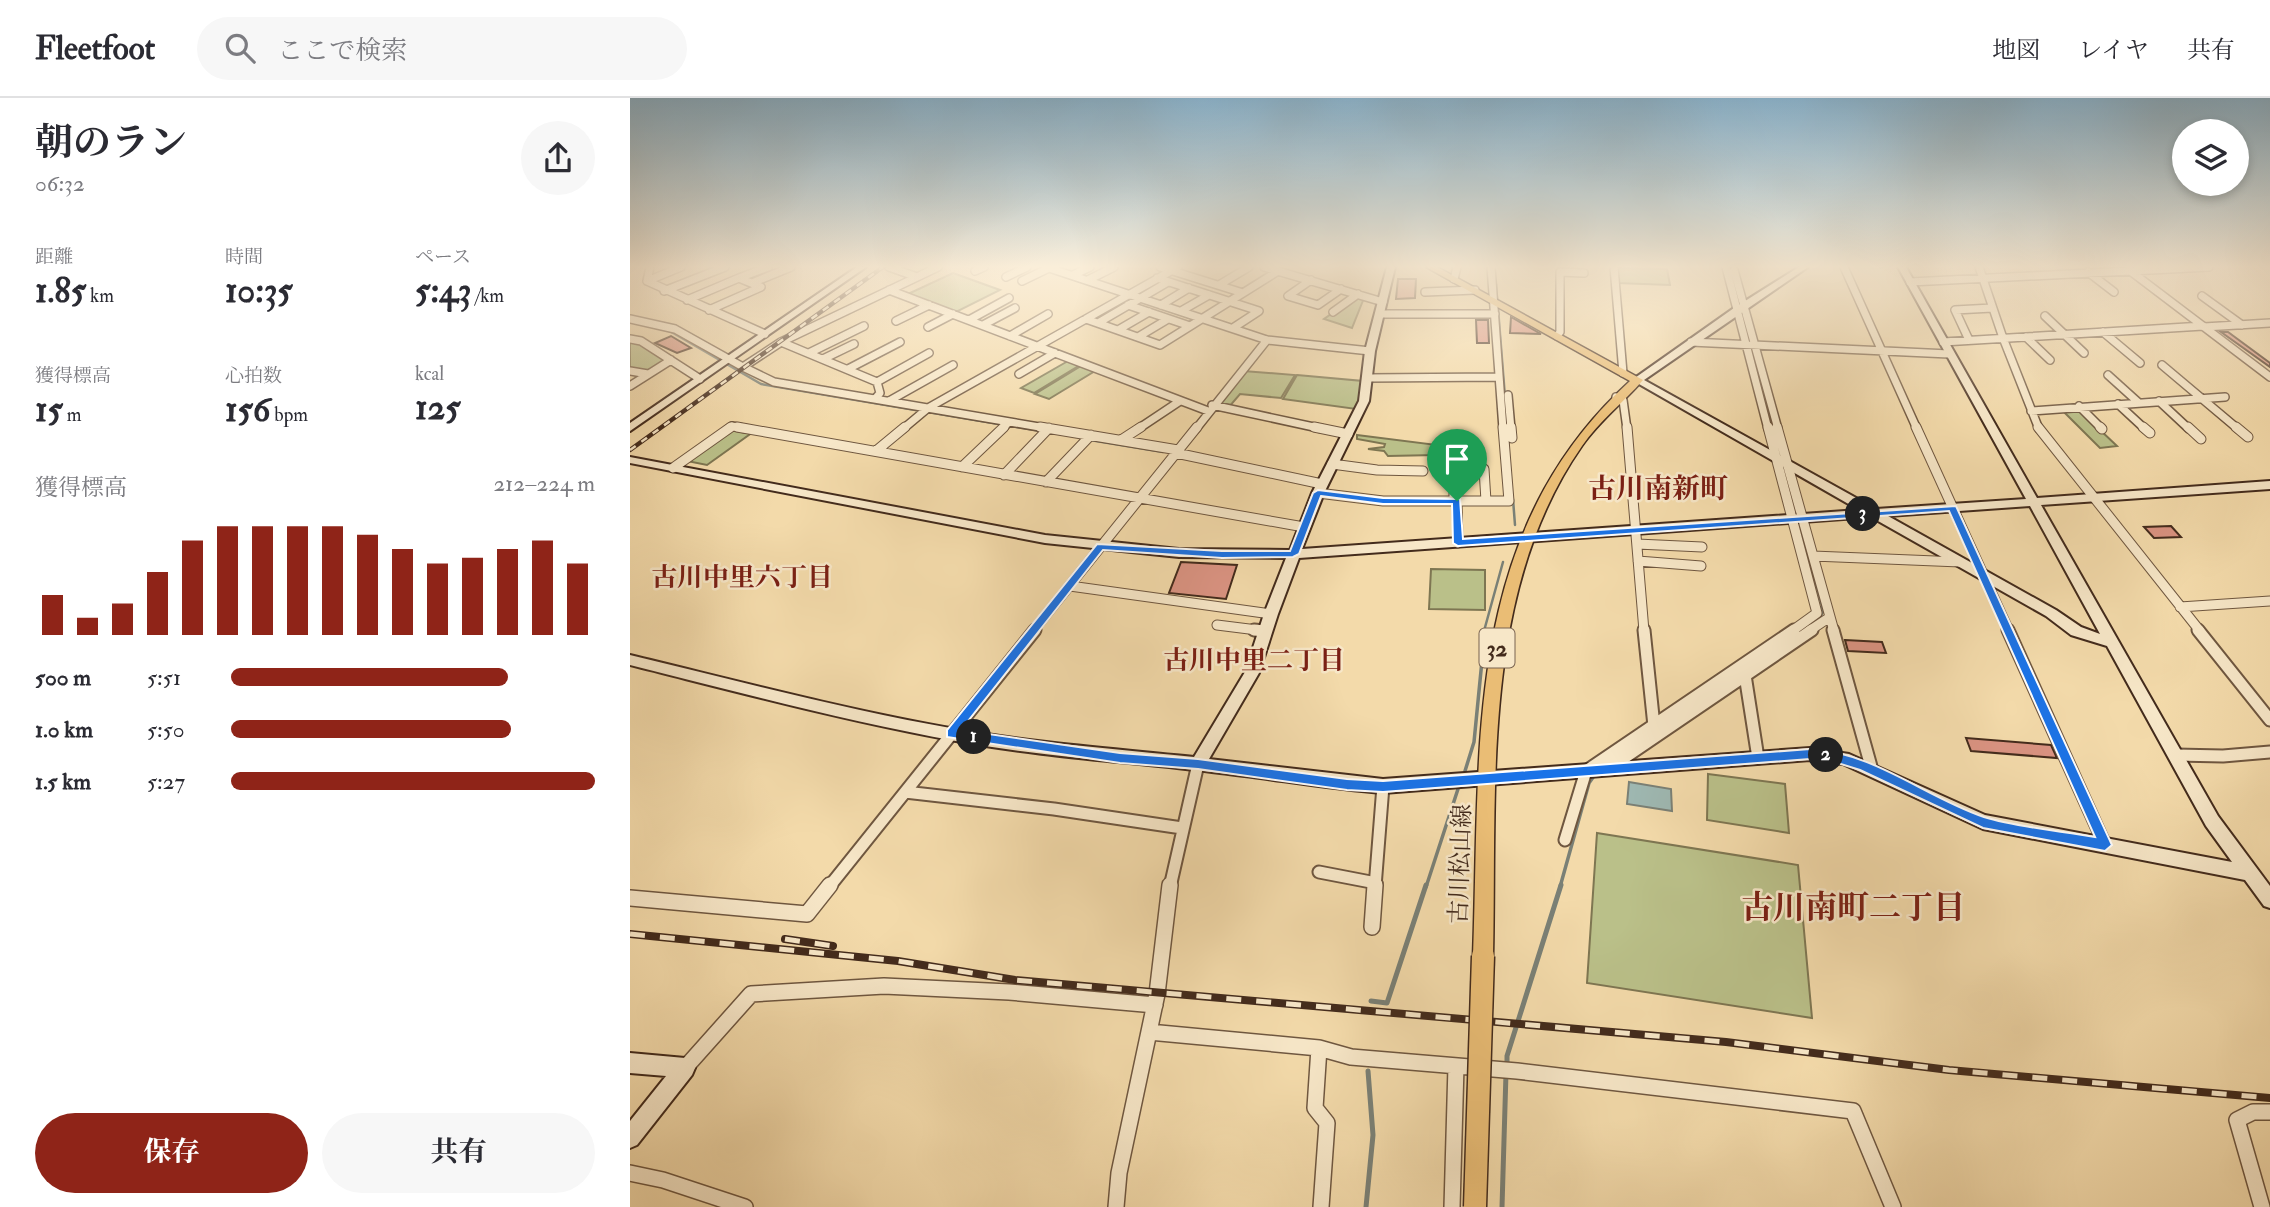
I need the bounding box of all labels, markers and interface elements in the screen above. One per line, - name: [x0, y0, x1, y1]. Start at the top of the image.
- search box: [197, 17, 687, 80]
- text: Fleetfoot: [35, 28, 155, 69]
- icon: search: [221, 29, 259, 67]
- text: ここで検索: [277, 35, 407, 67]
- text: 地図: [1992, 35, 2040, 66]
- text: レイヤ: [2078, 35, 2149, 66]
- text: 共有: [2187, 35, 2235, 66]
- text: 朝のラン: [35, 119, 187, 167]
- map controls: [2172, 119, 2249, 196]
- button: layers: [2172, 119, 2249, 196]
- button: share: [521, 121, 595, 195]
- text: 06:32: [35, 169, 85, 198]
- text: 距離: [35, 245, 73, 269]
- text: 時間: [225, 245, 263, 269]
- text: ペース: [415, 245, 471, 269]
- text: 1.85: [35, 269, 86, 313]
- text: 10:35: [225, 269, 293, 313]
- text: 5:43: [415, 269, 471, 313]
- text: km: [86, 284, 114, 308]
- text: /km: [471, 284, 504, 308]
- text: kcal: [415, 362, 444, 386]
- text: 獲得標高: [35, 364, 111, 388]
- text: 心拍数: [225, 364, 282, 388]
- text: 125: [415, 386, 461, 430]
- text: 15: [35, 388, 63, 432]
- text: 156: [225, 388, 270, 432]
- text: m: [63, 403, 82, 427]
- text: bpm: [270, 403, 308, 427]
- pin: [1427, 429, 1487, 501]
- icon: arrive: [1438, 440, 1476, 478]
- text: 212–224 m: [493, 469, 595, 498]
- district label: 古川南新町: [1588, 472, 1728, 507]
- text: 獲得標高: [35, 473, 127, 502]
- pin: 3: [1846, 496, 1880, 532]
- text: 3: [1859, 501, 1866, 525]
- district label: 古川中里六丁目: [651, 562, 833, 594]
- road number: 32: [1480, 628, 1514, 668]
- district label: 古川中里二丁目: [1163, 645, 1345, 677]
- text: 500 m: [35, 663, 91, 692]
- text: 5:51: [147, 663, 181, 692]
- text: 1.0 km: [35, 715, 93, 744]
- text: 5:50: [147, 715, 185, 744]
- pin: 1: [956, 720, 992, 754]
- text: 1: [970, 724, 977, 748]
- pin: 2: [1808, 738, 1844, 772]
- text: 2: [1821, 742, 1830, 766]
- text: 1.5 km: [35, 767, 91, 796]
- text: 5:27: [147, 767, 185, 796]
- street label: 古川松山線: [1443, 804, 1478, 925]
- district label: 古川南町二丁目: [1741, 888, 1965, 928]
- button: 保存: [35, 1113, 308, 1193]
- button: 共有: [322, 1113, 595, 1193]

